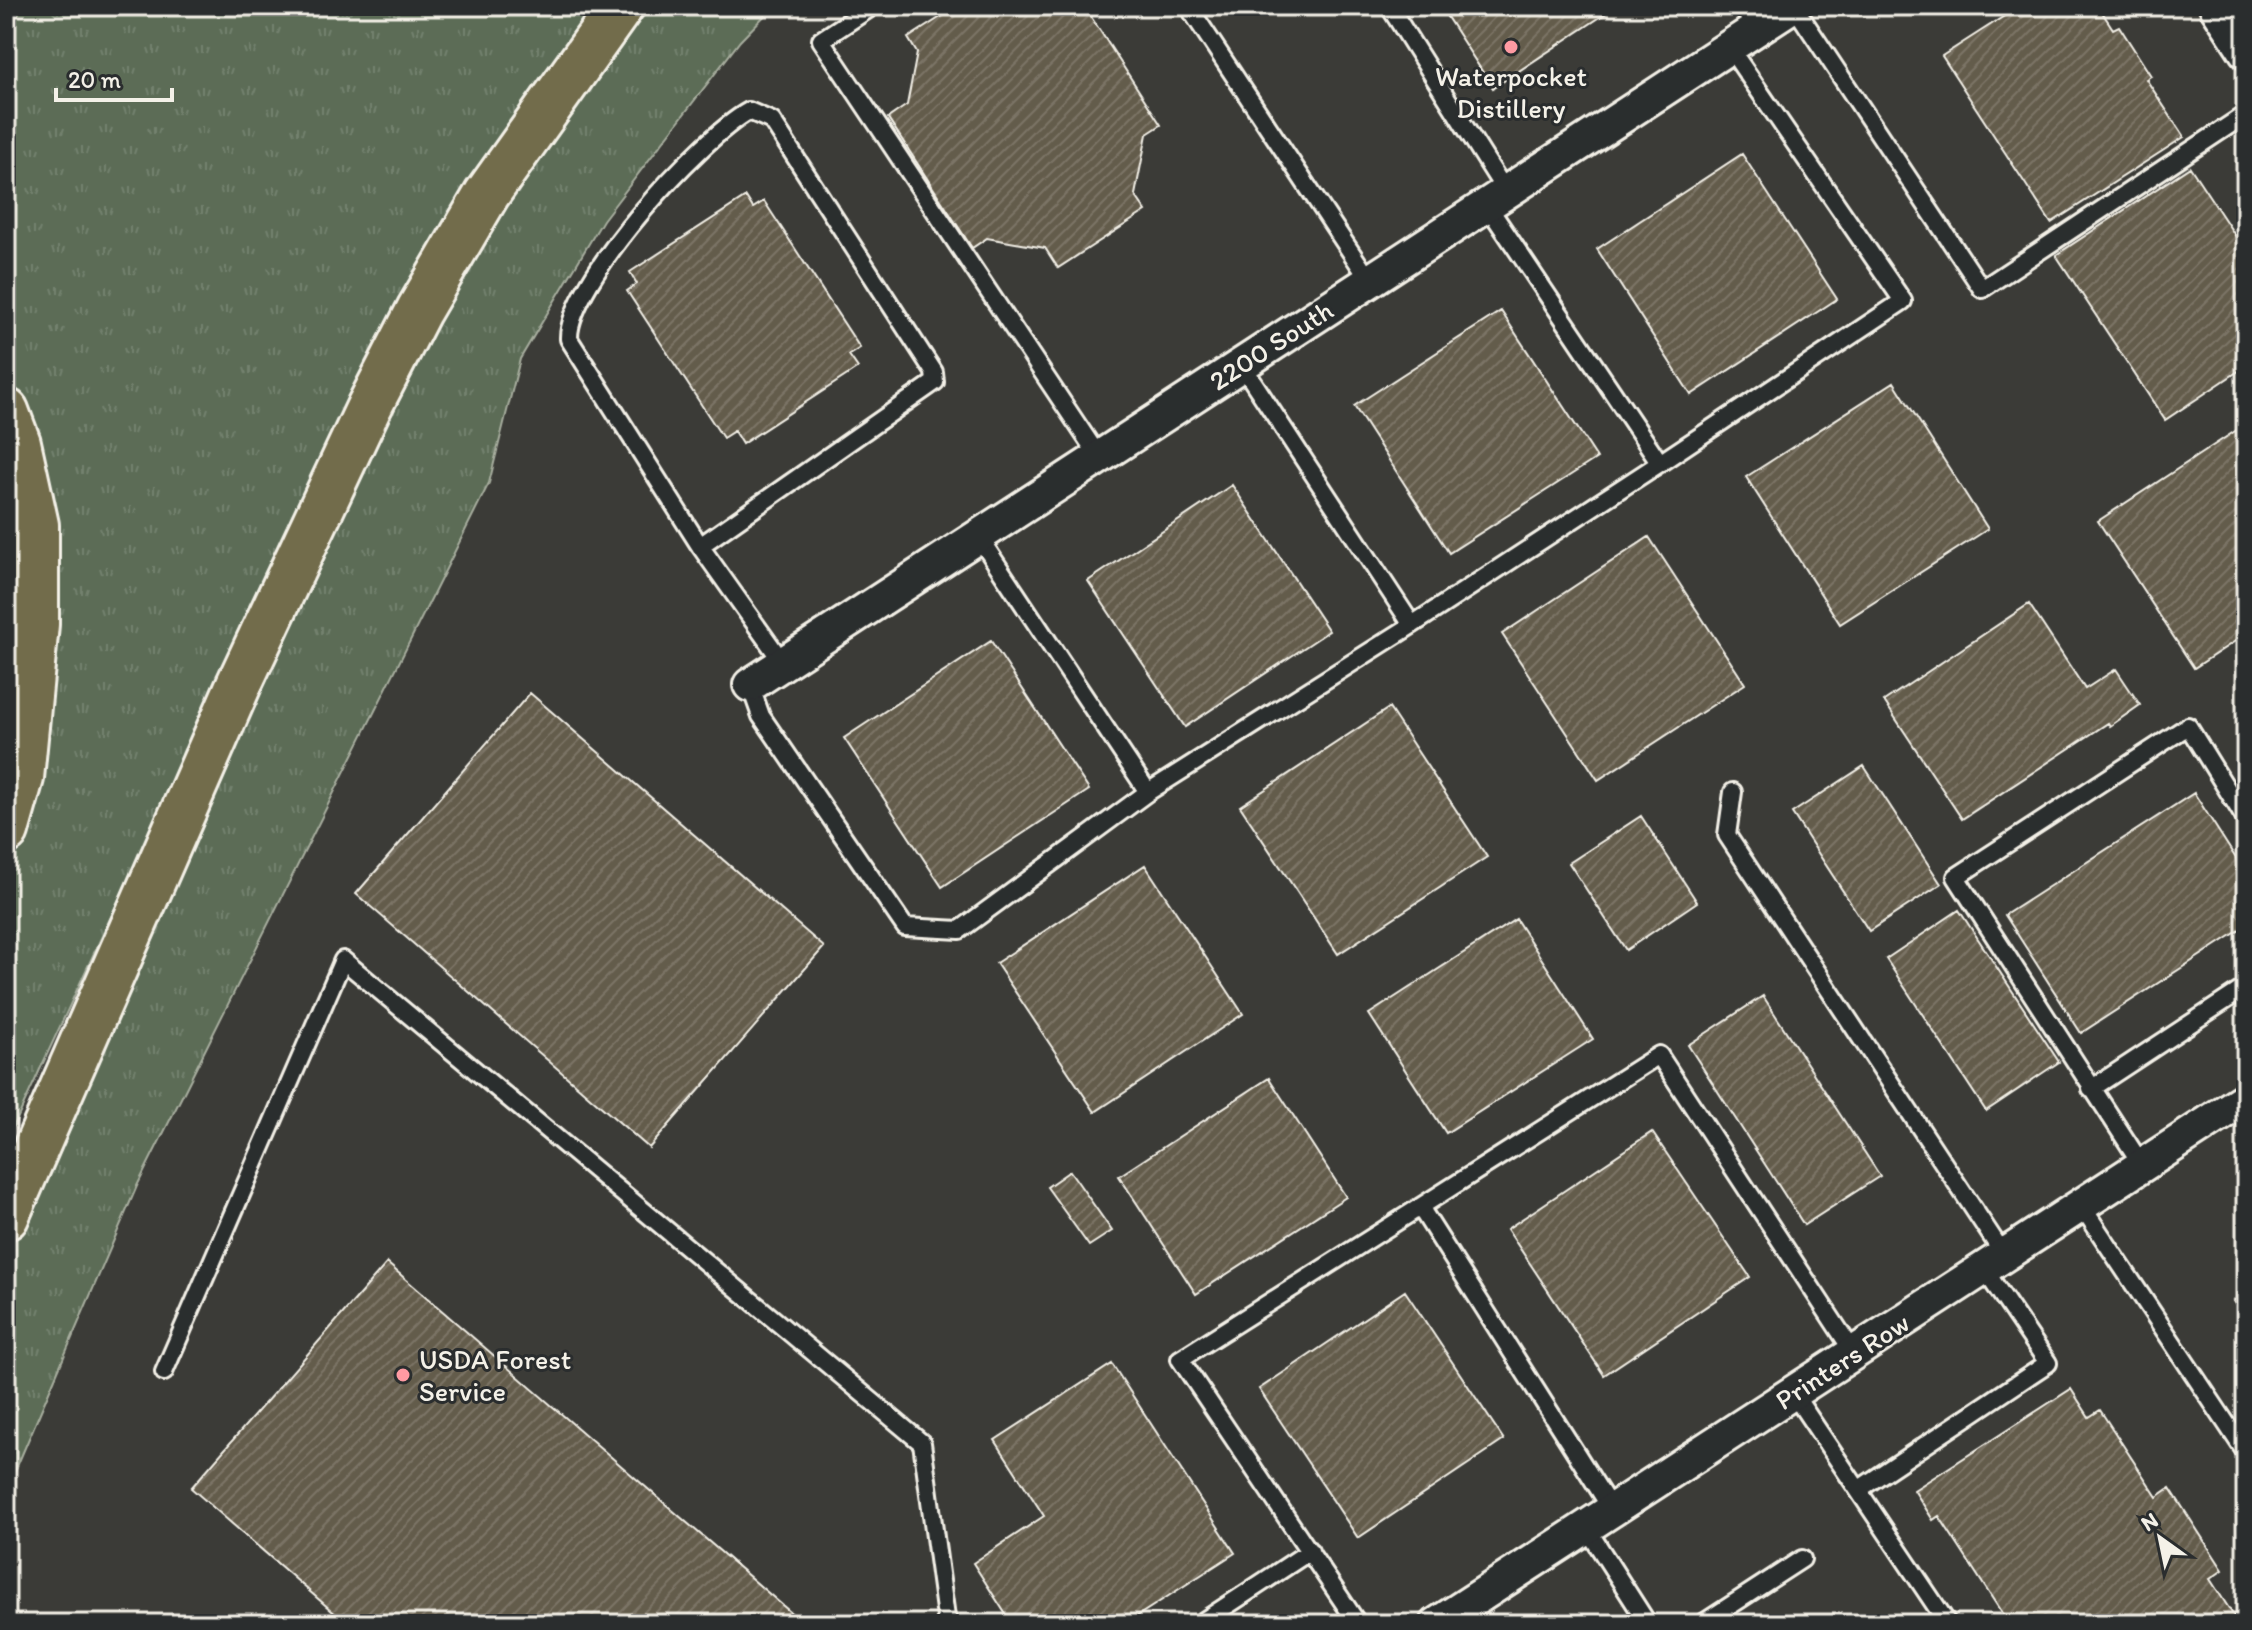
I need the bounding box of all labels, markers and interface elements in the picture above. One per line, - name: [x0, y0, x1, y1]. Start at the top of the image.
- marker: Waterpocket Distillery: [1502, 38, 1520, 56]
- scale bar: [56, 52, 172, 102]
- place label: Waterpocket Distillery: [1435, 59, 1587, 125]
- text: 20 m: [68, 65, 121, 94]
- street label: 2200 South: [1203, 292, 1339, 398]
- street label: Printers Row: [1769, 1305, 1915, 1417]
- place label: USDA Forest Service: [419, 1342, 571, 1408]
- marker: USDA Forest Service: [394, 1366, 412, 1384]
- north arrow: [2120, 1498, 2200, 1578]
- text: N: [2136, 1506, 2163, 1537]

